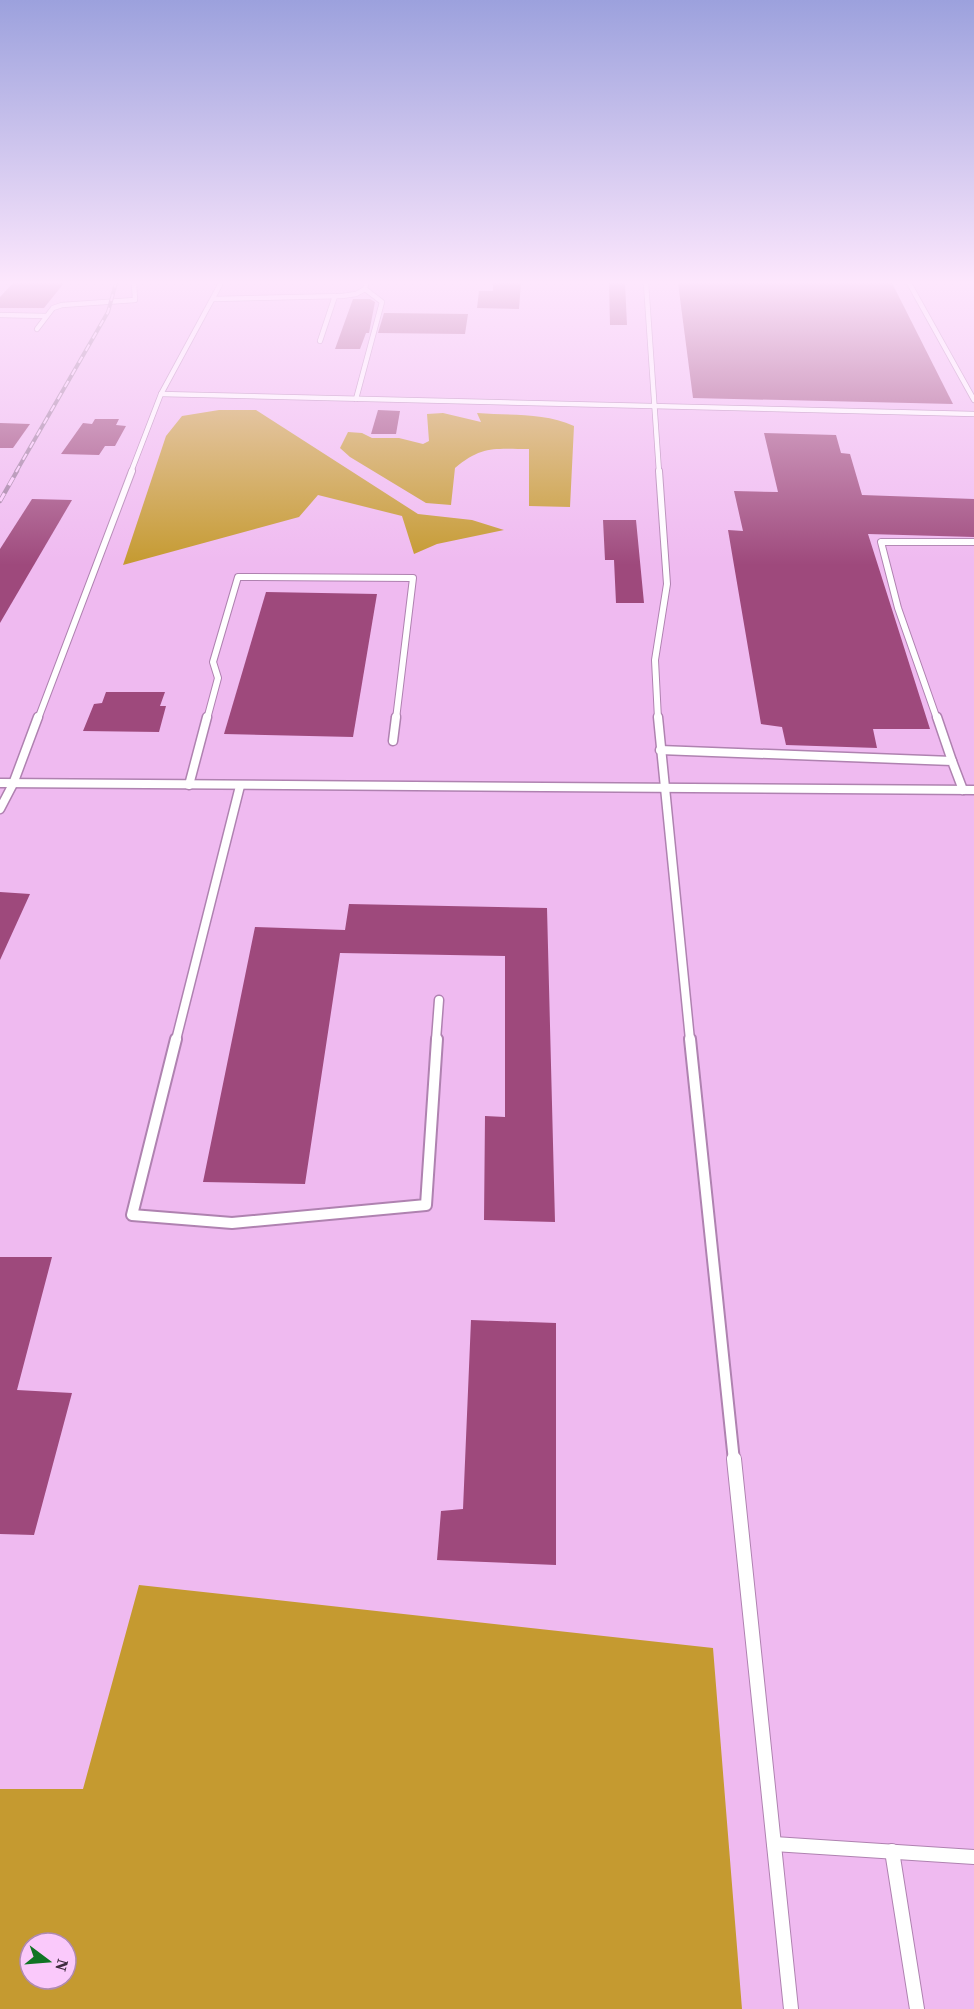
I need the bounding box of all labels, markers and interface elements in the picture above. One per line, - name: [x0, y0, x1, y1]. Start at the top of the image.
- north arrow: [18, 1931, 78, 1991]
- text: N: [50, 1957, 75, 1974]

